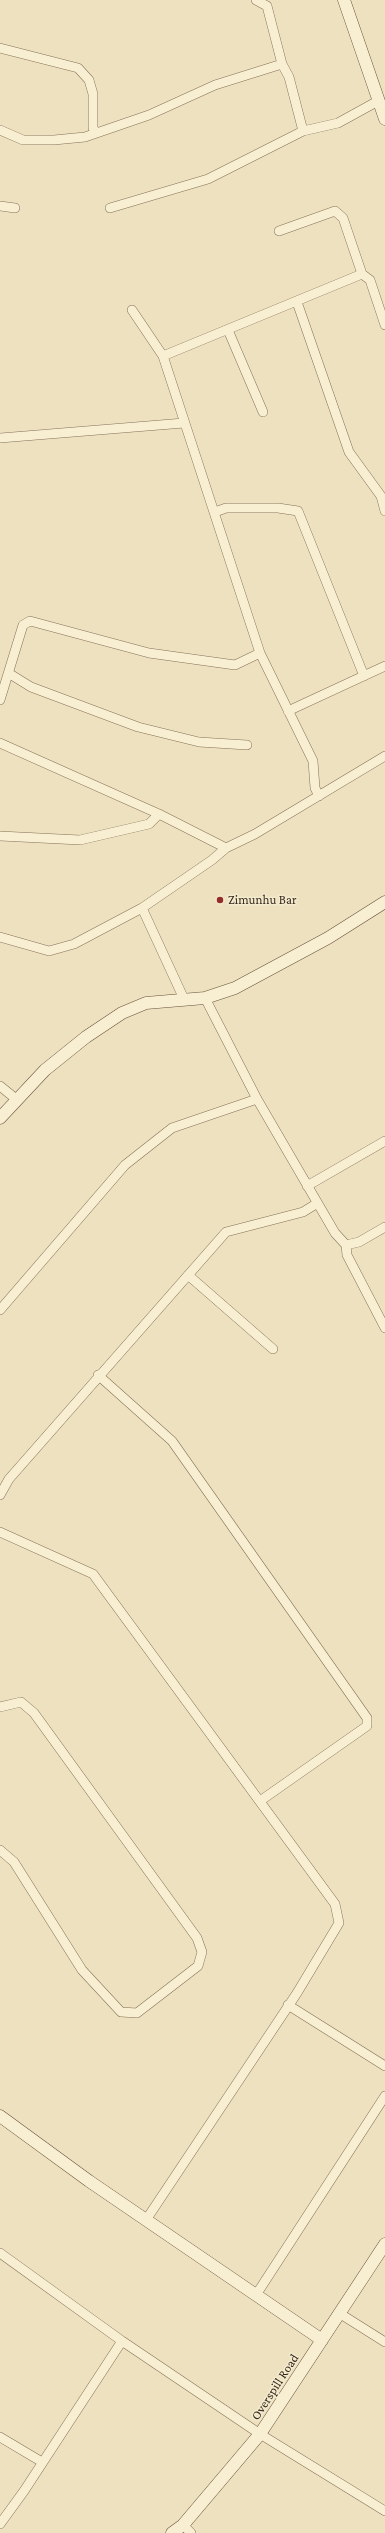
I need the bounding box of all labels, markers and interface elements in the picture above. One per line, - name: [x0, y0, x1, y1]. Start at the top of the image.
- place label: Zimunhu Bar: [228, 892, 297, 908]
- marker: Zimunhu Bar: [215, 895, 225, 905]
- street label: Overspill Road: [248, 2351, 302, 2423]

